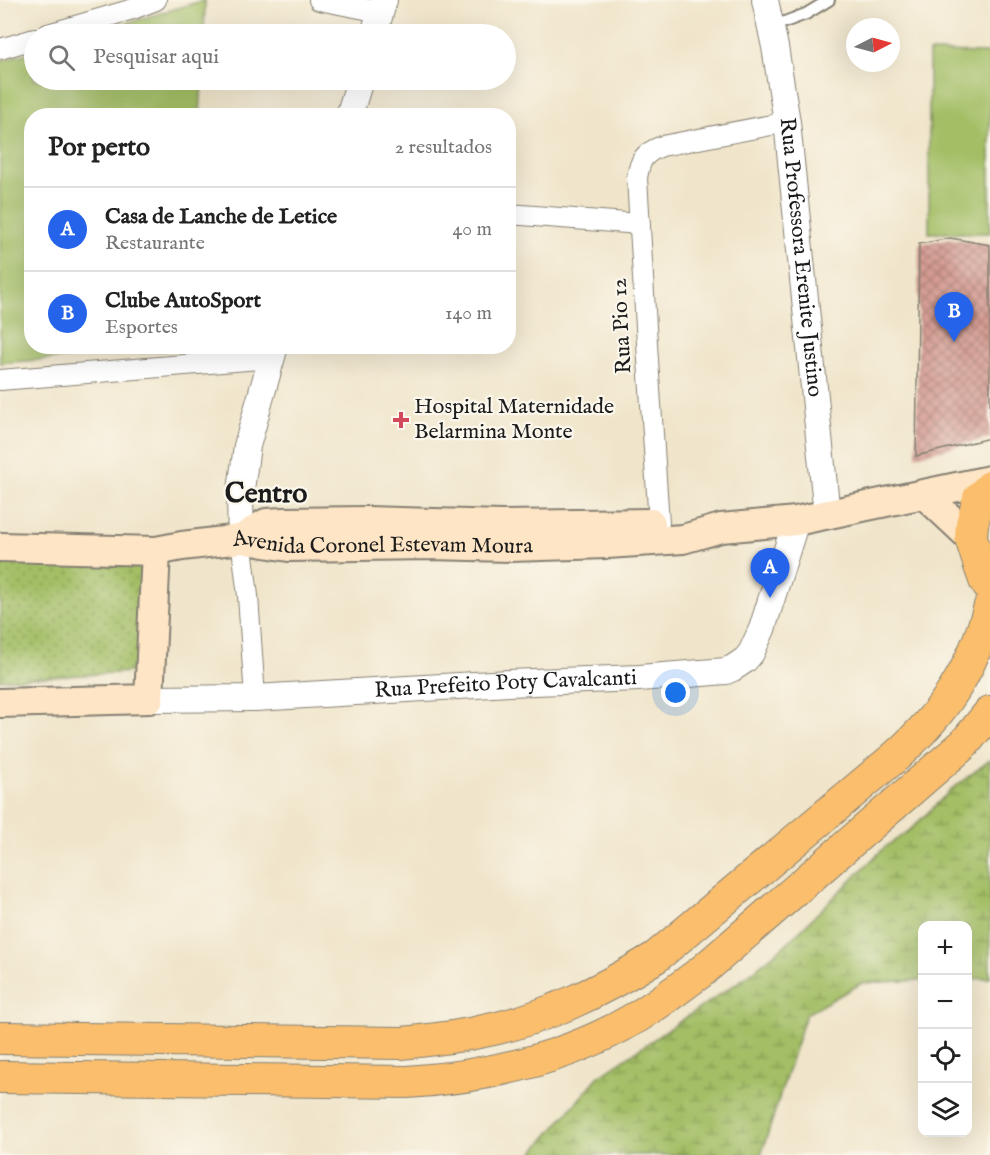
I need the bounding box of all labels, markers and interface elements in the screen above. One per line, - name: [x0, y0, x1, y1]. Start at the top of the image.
- north arrow: [846, 18, 900, 72]
- search box: [24, 24, 516, 90]
- icon: search: [45, 41, 78, 74]
- text: Pesquisar aqui: [93, 43, 219, 71]
- street label: Rua Professora Erenite Justino: [773, 116, 829, 398]
- text: Por perto: [48, 131, 150, 164]
- text: 2 resultados: [395, 135, 492, 160]
- text: Casa de Lanche de Letice: [105, 203, 337, 231]
- text: A: [61, 217, 74, 242]
- text: 40 m: [453, 217, 492, 242]
- text: Restaurante: [105, 231, 205, 256]
- street label: Rua Pio 12: [606, 277, 638, 375]
- text: Clube AutoSport: [105, 287, 261, 315]
- pin: B: [934, 292, 974, 342]
- text: B: [61, 301, 74, 326]
- text: 140 m: [445, 301, 492, 326]
- text: Esportes: [105, 315, 178, 340]
- place label: Hospital Maternidade Belarmina Monte: [414, 393, 614, 446]
- marker: Hospital Maternidade Belarmina Monte: [392, 411, 410, 429]
- district label: Centro: [225, 477, 307, 512]
- street label: Avenida Coronel Estevam Moura: [230, 524, 534, 561]
- pin: A: [750, 548, 790, 598]
- street label: Rua Prefeito Poty Cavalcanti: [373, 664, 638, 705]
- your location: [661, 678, 690, 707]
- map controls: [918, 921, 972, 1137]
- button: +: [918, 921, 972, 975]
- button: −: [918, 975, 972, 1029]
- button: locate: [918, 1029, 972, 1083]
- button: layers: [918, 1083, 972, 1137]

